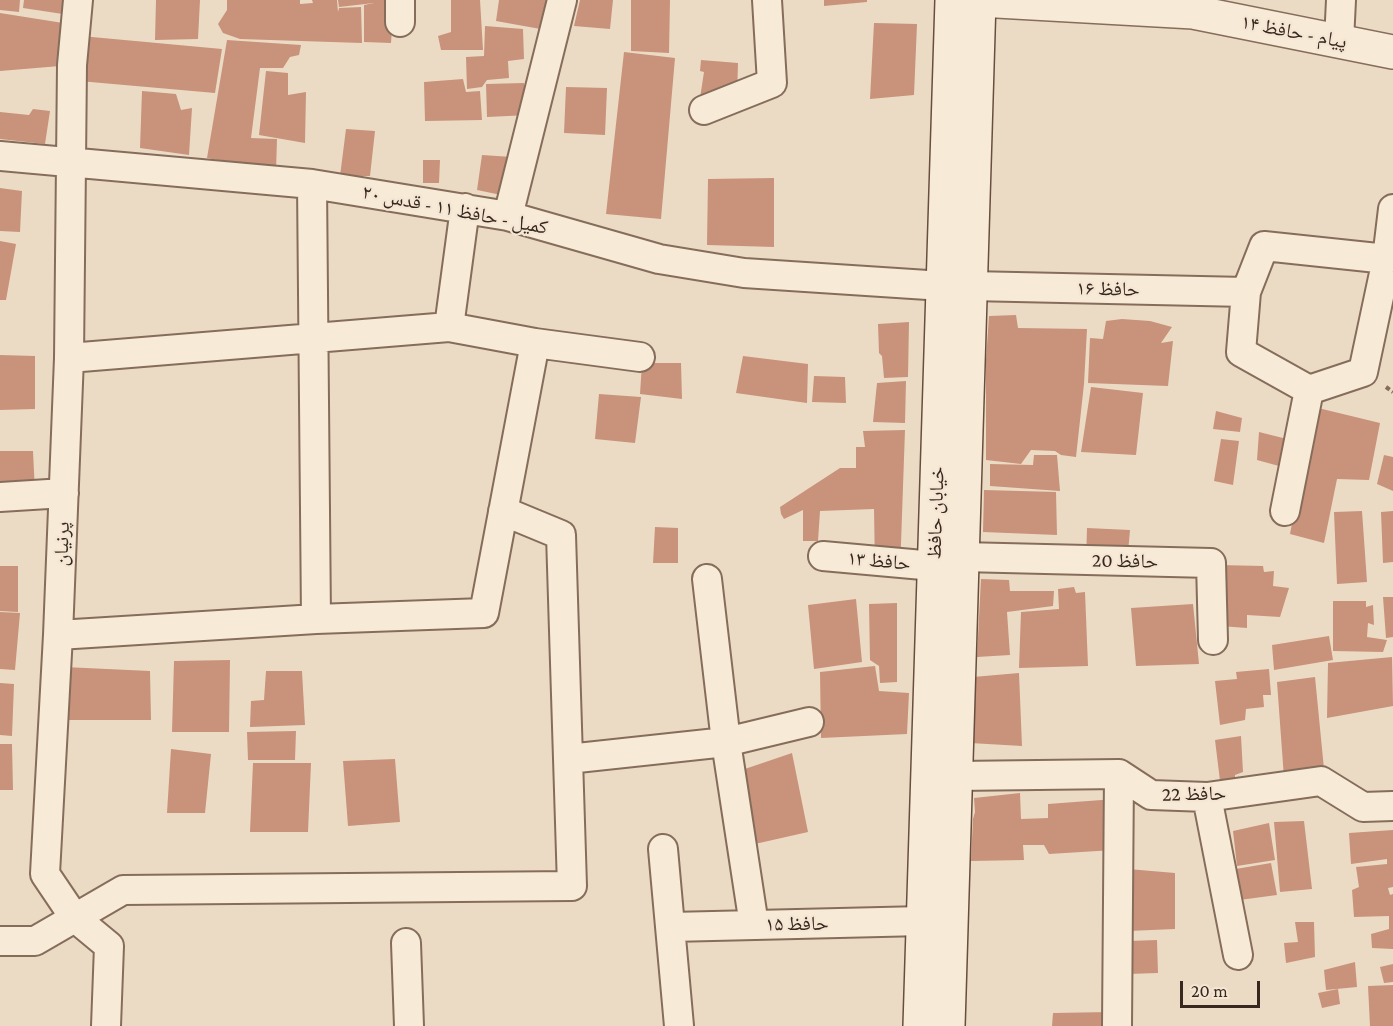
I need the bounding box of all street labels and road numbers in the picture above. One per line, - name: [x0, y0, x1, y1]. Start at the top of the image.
- street label: پیام - حافظ ۱۴: [1239, 10, 1349, 54]
- street label: کمیل - حافظ ۱۱ - قدس ۲۰: [360, 180, 550, 240]
- street label: حافظ ۱۶: [1076, 276, 1140, 302]
- street label: خیابان حافظ: [922, 466, 950, 560]
- street label: پرنیان: [49, 521, 75, 567]
- street label: حافظ ۱۳: [846, 546, 912, 576]
- street label: حافظ 20: [1092, 548, 1158, 574]
- street label: حافظ 22: [1162, 781, 1226, 807]
- street label: حافظ ۱۵: [765, 911, 829, 937]

